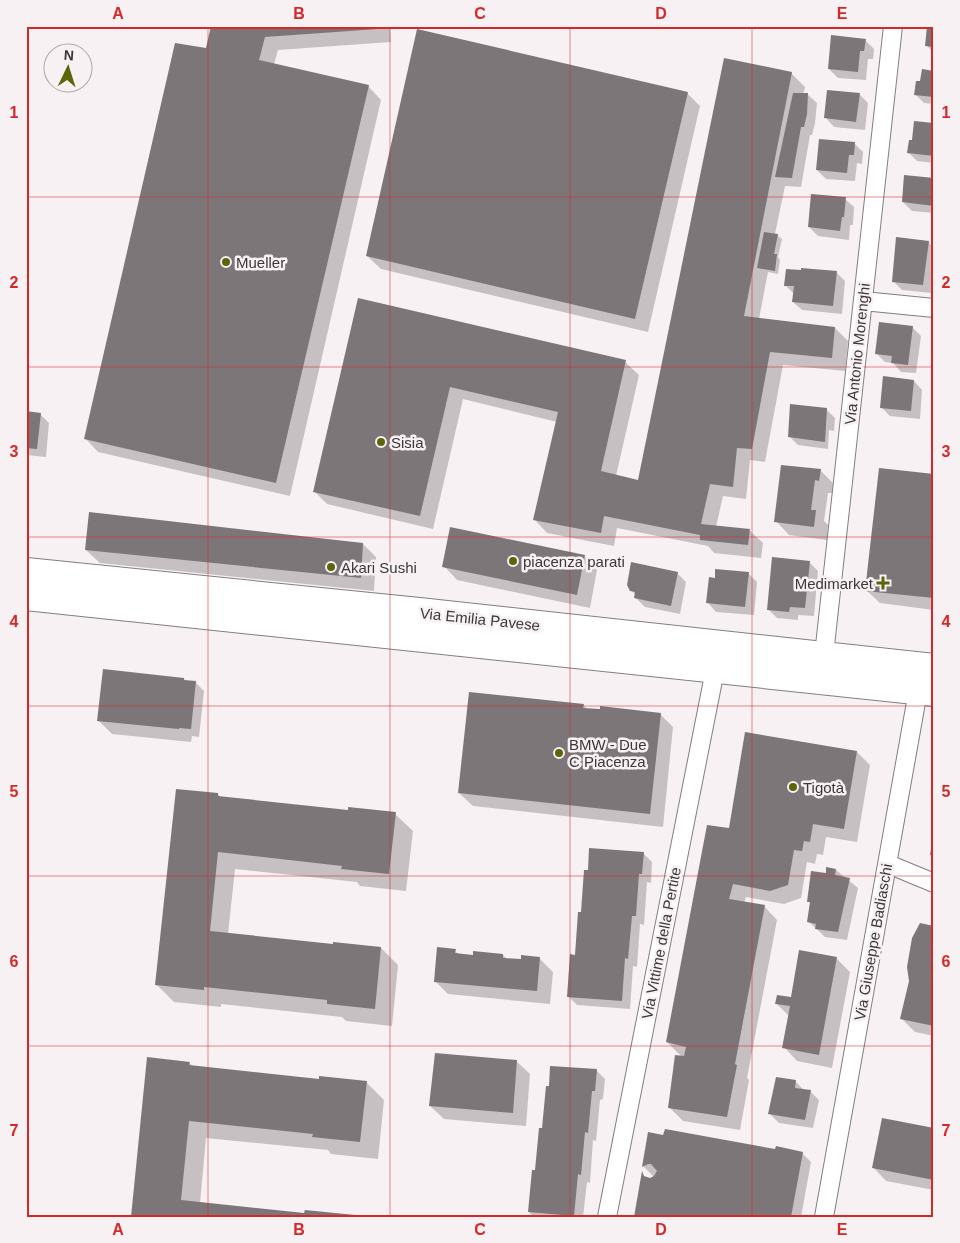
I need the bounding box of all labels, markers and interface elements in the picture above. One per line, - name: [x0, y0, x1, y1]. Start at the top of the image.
- text: A: [112, 5, 124, 22]
- text: B: [293, 5, 305, 22]
- text: C: [474, 5, 486, 22]
- text: D: [655, 5, 667, 22]
- text: E: [837, 5, 848, 22]
- north arrow: [42, 42, 92, 92]
- text: N: [63, 47, 75, 63]
- text: 1: [10, 104, 19, 121]
- text: 1: [942, 104, 951, 121]
- place label: Mueller: [236, 254, 285, 271]
- marker: Mueller: [220, 256, 232, 268]
- text: 2: [10, 274, 19, 291]
- text: 2: [942, 274, 951, 291]
- street label: Via Antonio Morenghi: [841, 282, 873, 426]
- place label: Sisia: [391, 434, 424, 451]
- marker: Sisia: [375, 436, 387, 448]
- text: 3: [10, 443, 19, 460]
- text: 3: [942, 443, 951, 460]
- place label: piacenza parati: [523, 553, 625, 570]
- marker: piacenza parati: [507, 555, 519, 567]
- place label: Akari Sushi: [341, 559, 417, 576]
- marker: Akari Sushi: [325, 561, 337, 573]
- place label: Medimarket: [795, 575, 874, 592]
- marker: Medimarket: [877, 577, 889, 589]
- street label: Via Emilia Pavese: [419, 604, 541, 634]
- text: 4: [10, 613, 19, 630]
- text: 4: [942, 613, 951, 630]
- place label: BMW - Due C Piacenza: [569, 736, 647, 770]
- marker: BMW - Due C Piacenza: [553, 747, 565, 759]
- place label: Tigotà: [803, 779, 845, 796]
- marker: Tigotà: [787, 781, 799, 793]
- text: 5: [10, 783, 19, 800]
- text: 5: [942, 783, 951, 800]
- street label: Via Giuseppe Badiaschi: [851, 862, 895, 1022]
- street label: Via Vittime della Pertite: [638, 866, 684, 1020]
- text: 6: [10, 953, 19, 970]
- text: 6: [942, 953, 951, 970]
- text: 7: [10, 1122, 19, 1139]
- text: 7: [942, 1122, 951, 1139]
- text: A: [112, 1221, 124, 1238]
- text: B: [293, 1221, 305, 1238]
- text: C: [474, 1221, 486, 1238]
- text: D: [655, 1221, 667, 1238]
- text: E: [837, 1221, 848, 1238]

